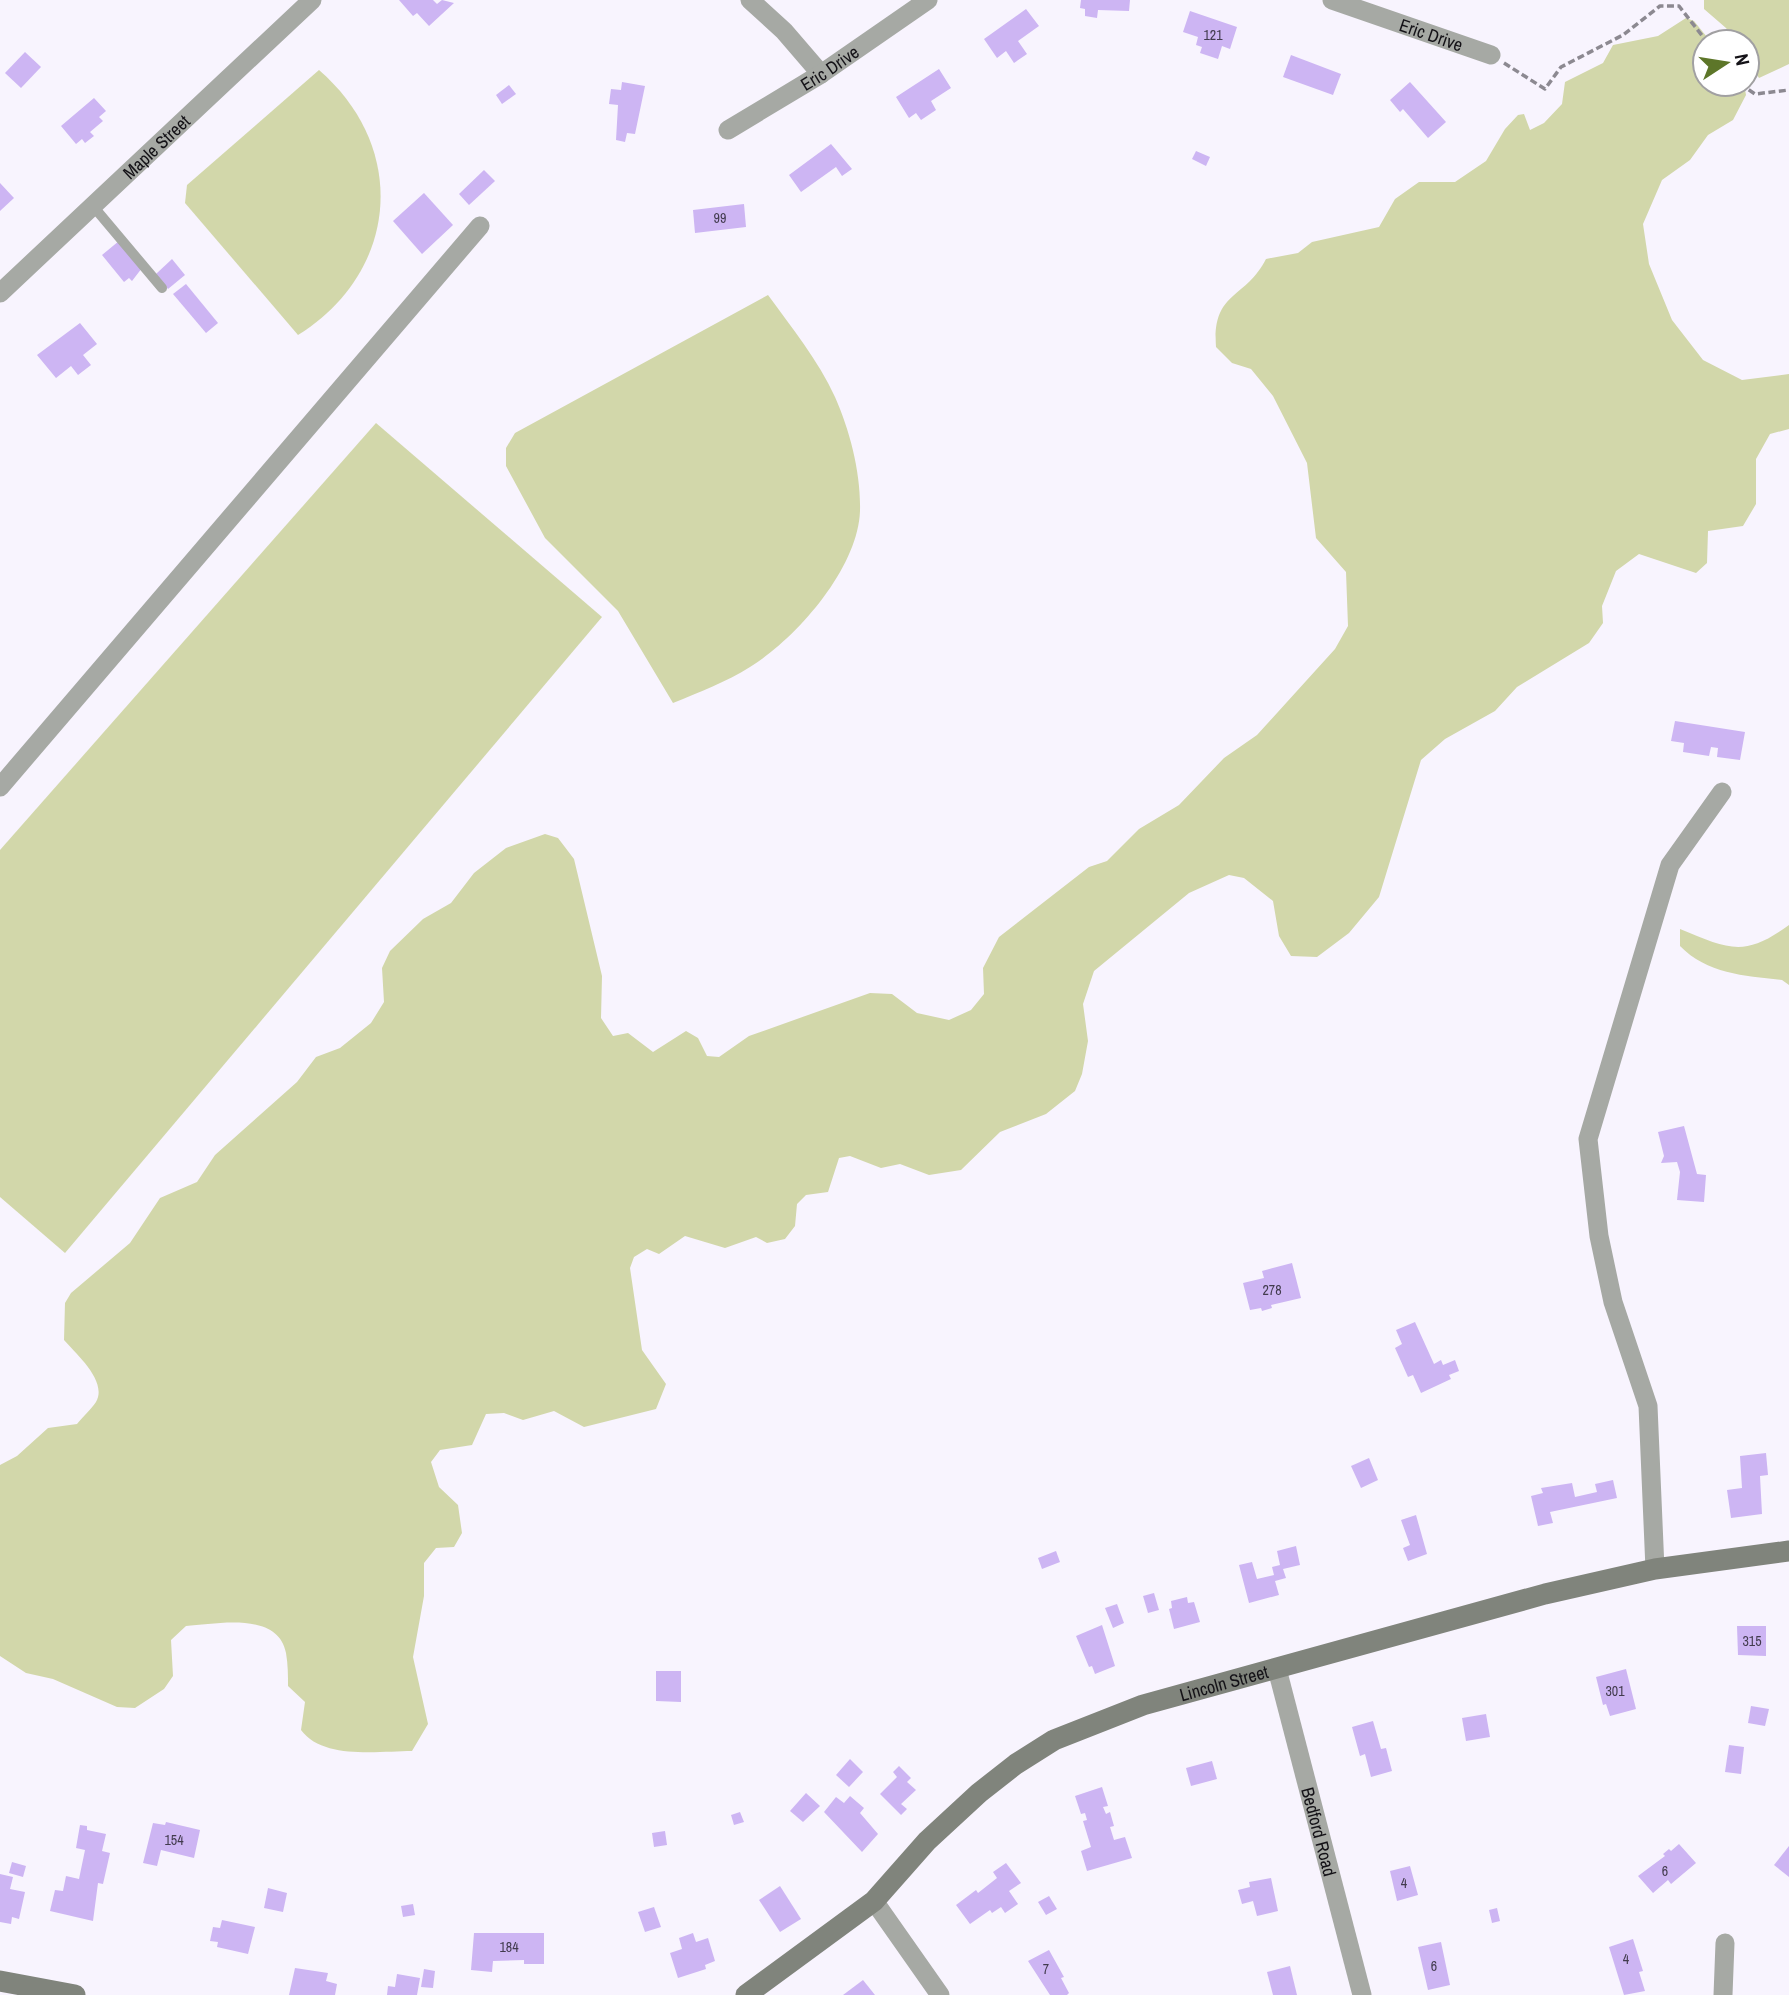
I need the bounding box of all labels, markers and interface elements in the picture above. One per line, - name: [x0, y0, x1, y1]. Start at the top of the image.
- street label: Eric Drive: [1396, 12, 1466, 57]
- house number: 121: [1203, 26, 1223, 44]
- north arrow: [1691, 28, 1761, 98]
- street label: Eric Drive: [795, 39, 864, 96]
- text: N: [1729, 51, 1757, 68]
- street label: Maple Street: [117, 109, 195, 184]
- house number: 99: [714, 209, 726, 227]
- house number: 278: [1262, 1281, 1282, 1299]
- house number: 315: [1742, 1632, 1762, 1650]
- street label: Lincoln Street: [1176, 1659, 1271, 1707]
- house number: 301: [1605, 1682, 1625, 1700]
- street label: Bedford Road: [1296, 1784, 1343, 1879]
- house number: 154: [164, 1831, 184, 1849]
- house number: 6: [1662, 1862, 1668, 1880]
- house number: 4: [1401, 1874, 1408, 1892]
- house number: 184: [499, 1938, 519, 1956]
- house number: 4: [1623, 1950, 1630, 1968]
- house number: 6: [1431, 1957, 1437, 1975]
- house number: 7: [1043, 1960, 1049, 1978]

